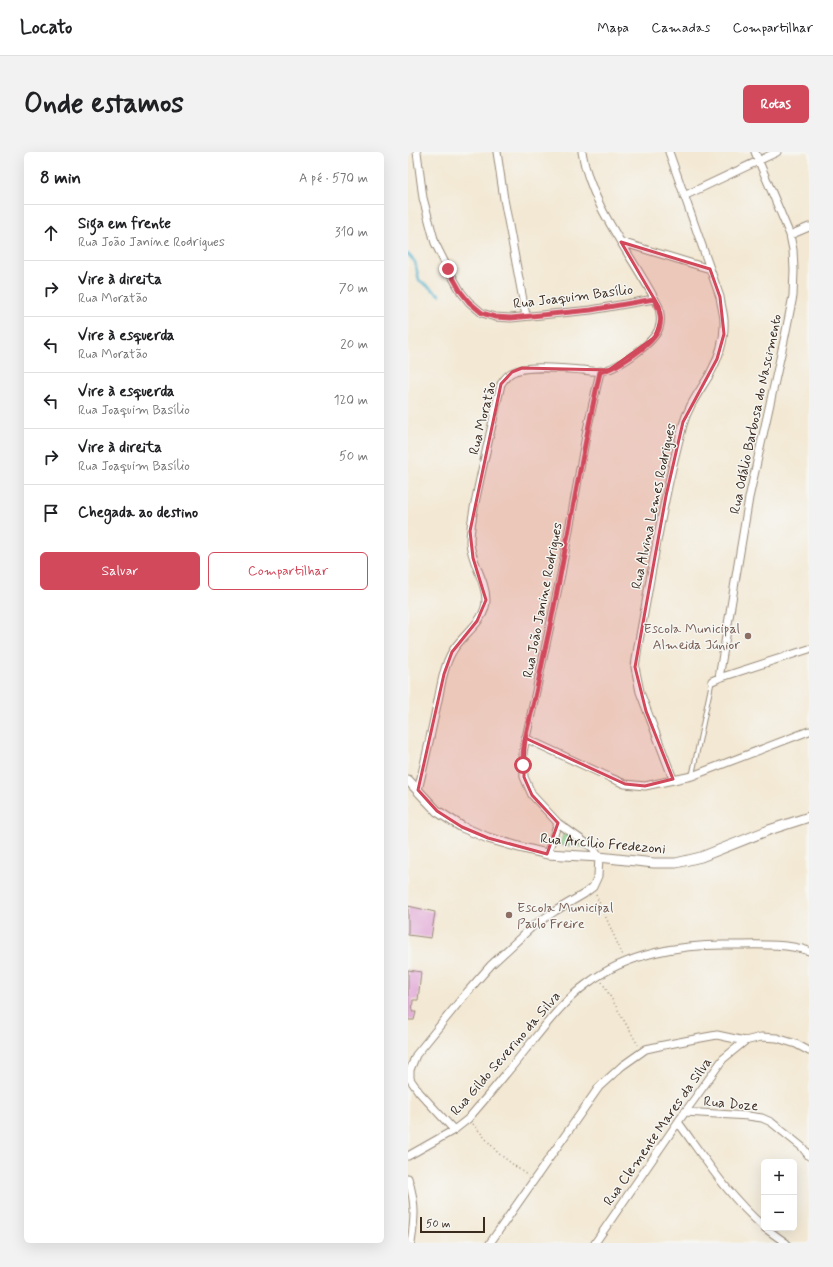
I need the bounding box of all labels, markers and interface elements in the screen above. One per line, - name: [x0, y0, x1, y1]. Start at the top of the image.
- text: Locato: [20, 15, 72, 40]
- text: Mapa: [597, 19, 629, 37]
- text: Camadas: [651, 19, 710, 37]
- text: Compartilhar: [732, 19, 813, 37]
- button: Rotas: [743, 85, 809, 123]
- text: Onde estamos: [24, 86, 184, 123]
- text: 8 min: [40, 167, 81, 189]
- text: A pé · 570 m: [299, 170, 368, 187]
- text: Siga em frente: [78, 214, 171, 234]
- icon: ahead: [40, 222, 62, 244]
- text: 310 m: [335, 224, 368, 241]
- text: Rua João Janine Rodrigues: [78, 234, 225, 251]
- route end: [439, 260, 457, 278]
- text: Vire à direita: [78, 270, 162, 290]
- icon: right: [40, 278, 62, 300]
- text: 70 m: [339, 280, 368, 297]
- street label: Rua Joaquim Basílio: [512, 281, 634, 313]
- text: Rua Moratão: [78, 290, 148, 307]
- street label: Rua Odálio Barbosa do Nascimento: [726, 313, 786, 516]
- text: Vire à esquerda: [78, 326, 174, 346]
- icon: left: [40, 334, 62, 356]
- text: 20 m: [340, 336, 368, 353]
- text: Rua Moratão: [78, 346, 148, 363]
- street label: Rua Moratão: [465, 380, 501, 457]
- text: Vire à esquerda: [78, 382, 174, 402]
- icon: left: [40, 390, 62, 412]
- text: 120 m: [334, 392, 368, 409]
- text: Rua Joaquim Basílio: [78, 402, 190, 419]
- street label: Rua Alvina Lemes Rodrigues: [628, 422, 680, 591]
- text: Vire à direita: [78, 438, 162, 458]
- icon: right: [40, 446, 62, 468]
- text: 50 m: [339, 448, 368, 465]
- text: Rua Joaquim Basílio: [78, 458, 190, 475]
- icon: arrive: [40, 502, 62, 524]
- text: Chegada ao destino: [78, 503, 198, 523]
- street label: Rua João Janine Rodrigues: [519, 521, 567, 679]
- button: Salvar: [40, 552, 200, 590]
- button: Compartilhar: [208, 552, 368, 590]
- place label: Escola Municipal Almeida Júnior: [644, 620, 740, 654]
- marker: Escola Municipal Almeida Júnior: [743, 631, 753, 641]
- route start: [514, 756, 532, 774]
- street label: Rua Arcílio Fredezoni: [539, 830, 666, 858]
- place label: Escola Municipal Paulo Freire: [517, 899, 613, 933]
- marker: Escola Municipal Paulo Freire: [504, 910, 514, 920]
- street label: Rua Gildo Severino da Silva: [447, 988, 565, 1120]
- street label: Rua Clemente Mares da Silva: [600, 1054, 716, 1209]
- street label: Rua Doze: [703, 1093, 759, 1115]
- map controls: [761, 1159, 797, 1231]
- button: +: [761, 1159, 797, 1195]
- button: −: [761, 1195, 797, 1231]
- scale bar: [420, 1215, 485, 1234]
- text: 50 m: [426, 1217, 451, 1231]

